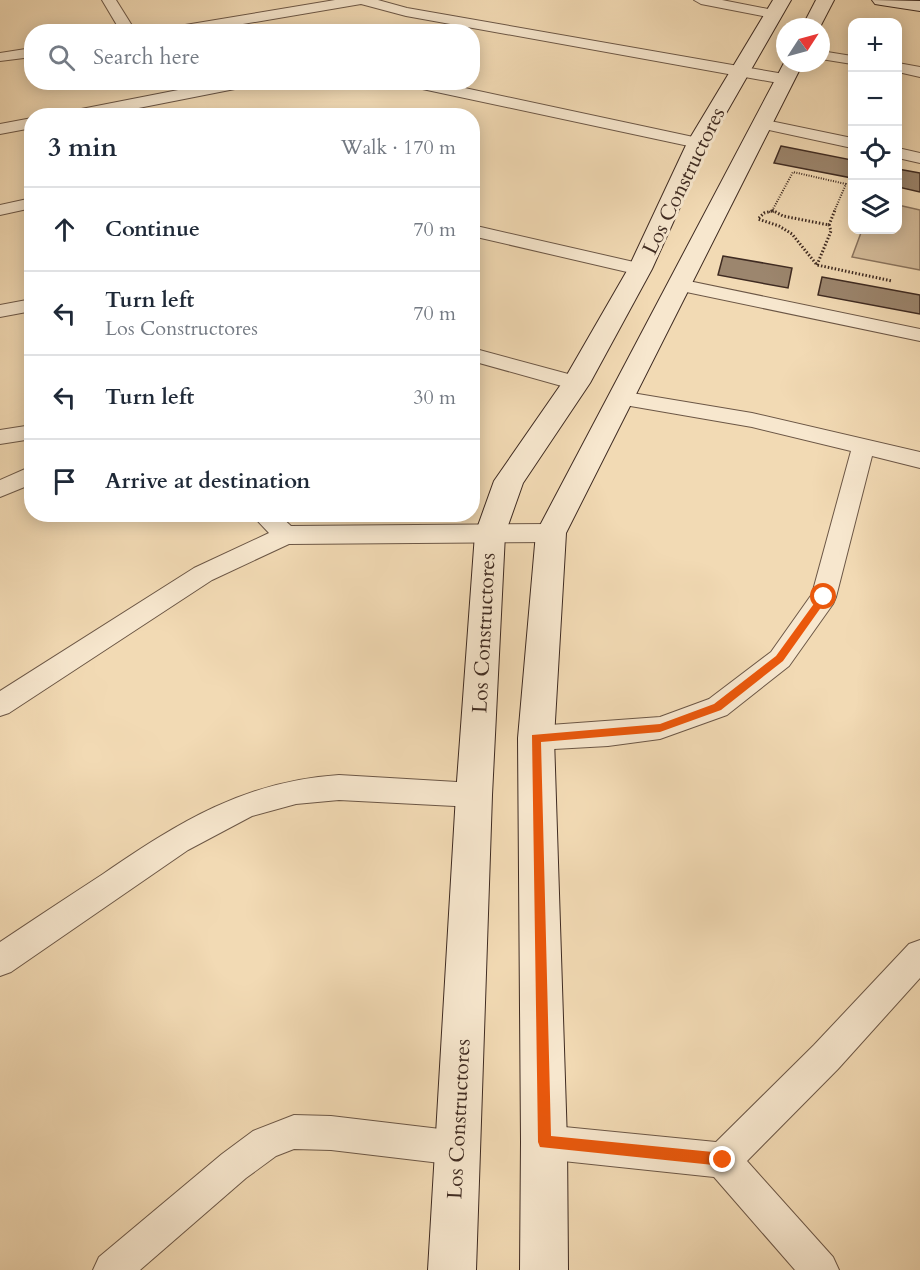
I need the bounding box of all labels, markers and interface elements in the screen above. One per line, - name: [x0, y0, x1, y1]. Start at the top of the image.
- north arrow: [776, 18, 830, 72]
- map controls: [848, 18, 902, 234]
- button: +: [848, 18, 902, 72]
- search box: [24, 24, 480, 90]
- icon: search: [45, 41, 78, 74]
- text: Search here: [93, 42, 200, 72]
- button: −: [848, 72, 902, 126]
- street label: Los Constructores: [636, 102, 732, 260]
- button: locate: [848, 126, 902, 180]
- text: 3 min: [48, 130, 117, 165]
- text: Walk · 170 m: [341, 134, 456, 161]
- button: layers: [848, 180, 902, 234]
- icon: ahead: [48, 213, 81, 246]
- text: Continue: [105, 214, 200, 244]
- text: 70 m: [413, 216, 456, 243]
- text: Turn left: [105, 285, 194, 315]
- icon: left: [48, 297, 81, 330]
- text: 70 m: [413, 300, 456, 327]
- text: Los Constructores: [105, 315, 258, 342]
- icon: left: [48, 381, 81, 414]
- text: Turn left: [105, 382, 194, 412]
- text: 30 m: [413, 384, 456, 411]
- icon: arrive: [48, 465, 81, 498]
- text: Arrive at destination: [105, 466, 310, 496]
- street label: Los Constructores: [465, 552, 503, 714]
- route start: [810, 583, 836, 609]
- street label: Los Constructores: [440, 1038, 478, 1200]
- route end: [709, 1146, 735, 1172]

